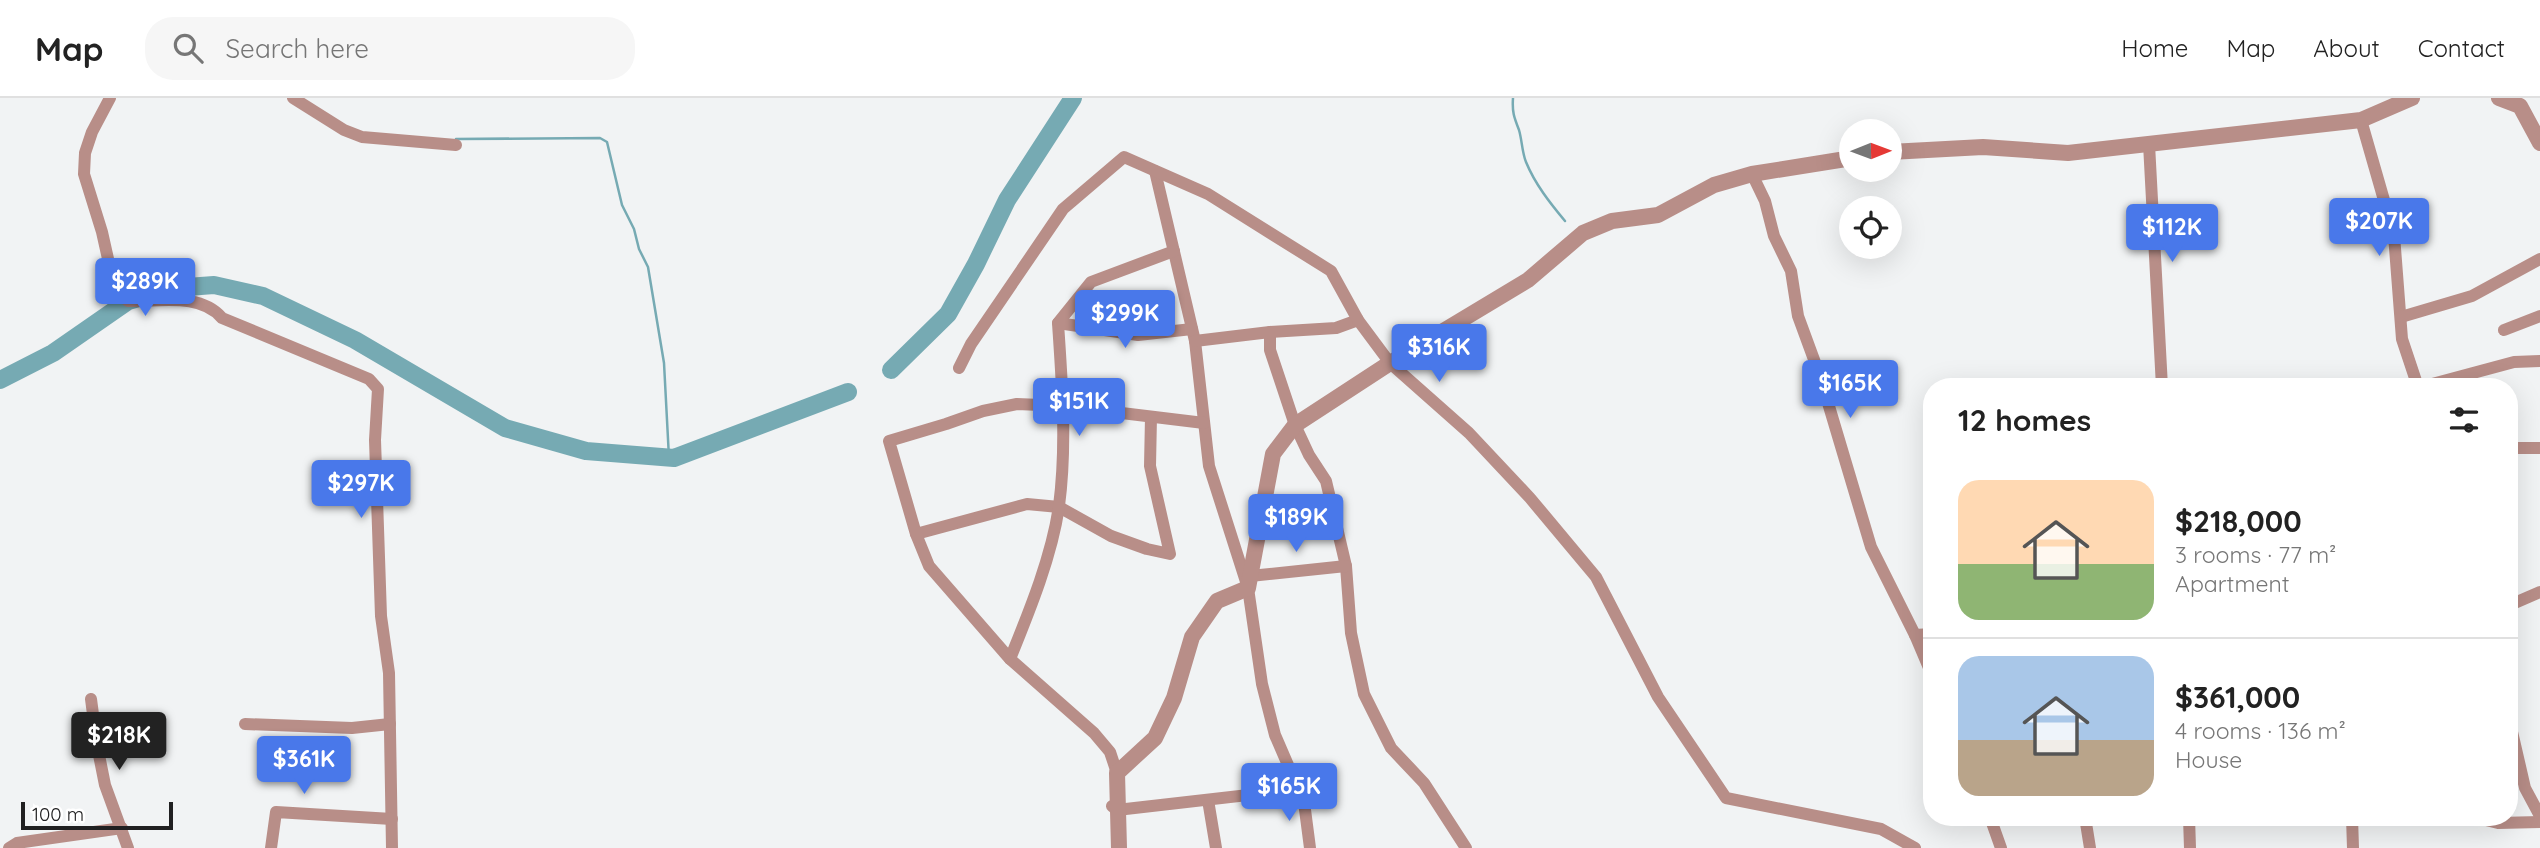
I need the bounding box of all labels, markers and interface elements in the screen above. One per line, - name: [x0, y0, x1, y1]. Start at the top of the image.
- search box: [145, 17, 635, 80]
- text: Map: [35, 28, 103, 69]
- icon: search: [169, 29, 207, 67]
- text: Search here: [225, 32, 369, 65]
- text: Home: [2121, 33, 2188, 63]
- text: Map: [2226, 33, 2275, 63]
- text: About: [2313, 33, 2380, 63]
- text: Contact: [2418, 33, 2505, 63]
- north arrow: [1839, 119, 1902, 182]
- map controls: [1839, 119, 1902, 259]
- button: locate: [1839, 196, 1902, 259]
- pin: $207K: [2330, 198, 2428, 258]
- pin: $112K: [2123, 204, 2221, 264]
- text: $207K: [2345, 206, 2413, 235]
- text: $112K: [2142, 212, 2202, 241]
- pin: $289K: [96, 258, 194, 318]
- text: $289K: [111, 266, 179, 295]
- pin: $299K: [1076, 290, 1174, 350]
- text: $299K: [1091, 298, 1159, 327]
- pin: $316K: [1390, 324, 1488, 384]
- text: $316K: [1408, 332, 1470, 361]
- pin: $165K: [1801, 360, 1899, 420]
- text: $165K: [1818, 368, 1882, 397]
- pin: $151K: [1030, 378, 1128, 438]
- text: $151K: [1049, 386, 1109, 415]
- text: 12 homes: [1958, 401, 2091, 439]
- icon: filters: [2445, 401, 2483, 439]
- pin: $297K: [312, 460, 410, 520]
- text: $297K: [328, 468, 394, 497]
- pin: $189K: [1247, 494, 1345, 554]
- text: $189K: [1264, 502, 1328, 531]
- text: $218,000: [2175, 502, 2302, 540]
- icon: home: [2014, 508, 2098, 592]
- text: 3 rooms · 77 m²: [2175, 540, 2336, 569]
- text: Apartment: [2175, 569, 2289, 598]
- text: $361,000: [2175, 678, 2300, 716]
- icon: home: [2014, 684, 2098, 768]
- pin: $218K: [70, 712, 168, 772]
- text: 4 rooms · 136 m²: [2175, 716, 2346, 745]
- text: $218K: [87, 720, 151, 749]
- pin: $361K: [255, 736, 353, 796]
- text: $361K: [273, 744, 335, 773]
- text: House: [2175, 745, 2242, 774]
- pin: $165K: [1240, 764, 1338, 823]
- text: $165K: [1257, 771, 1321, 800]
- scale bar: [21, 799, 173, 831]
- text: 100 m: [32, 802, 84, 826]

